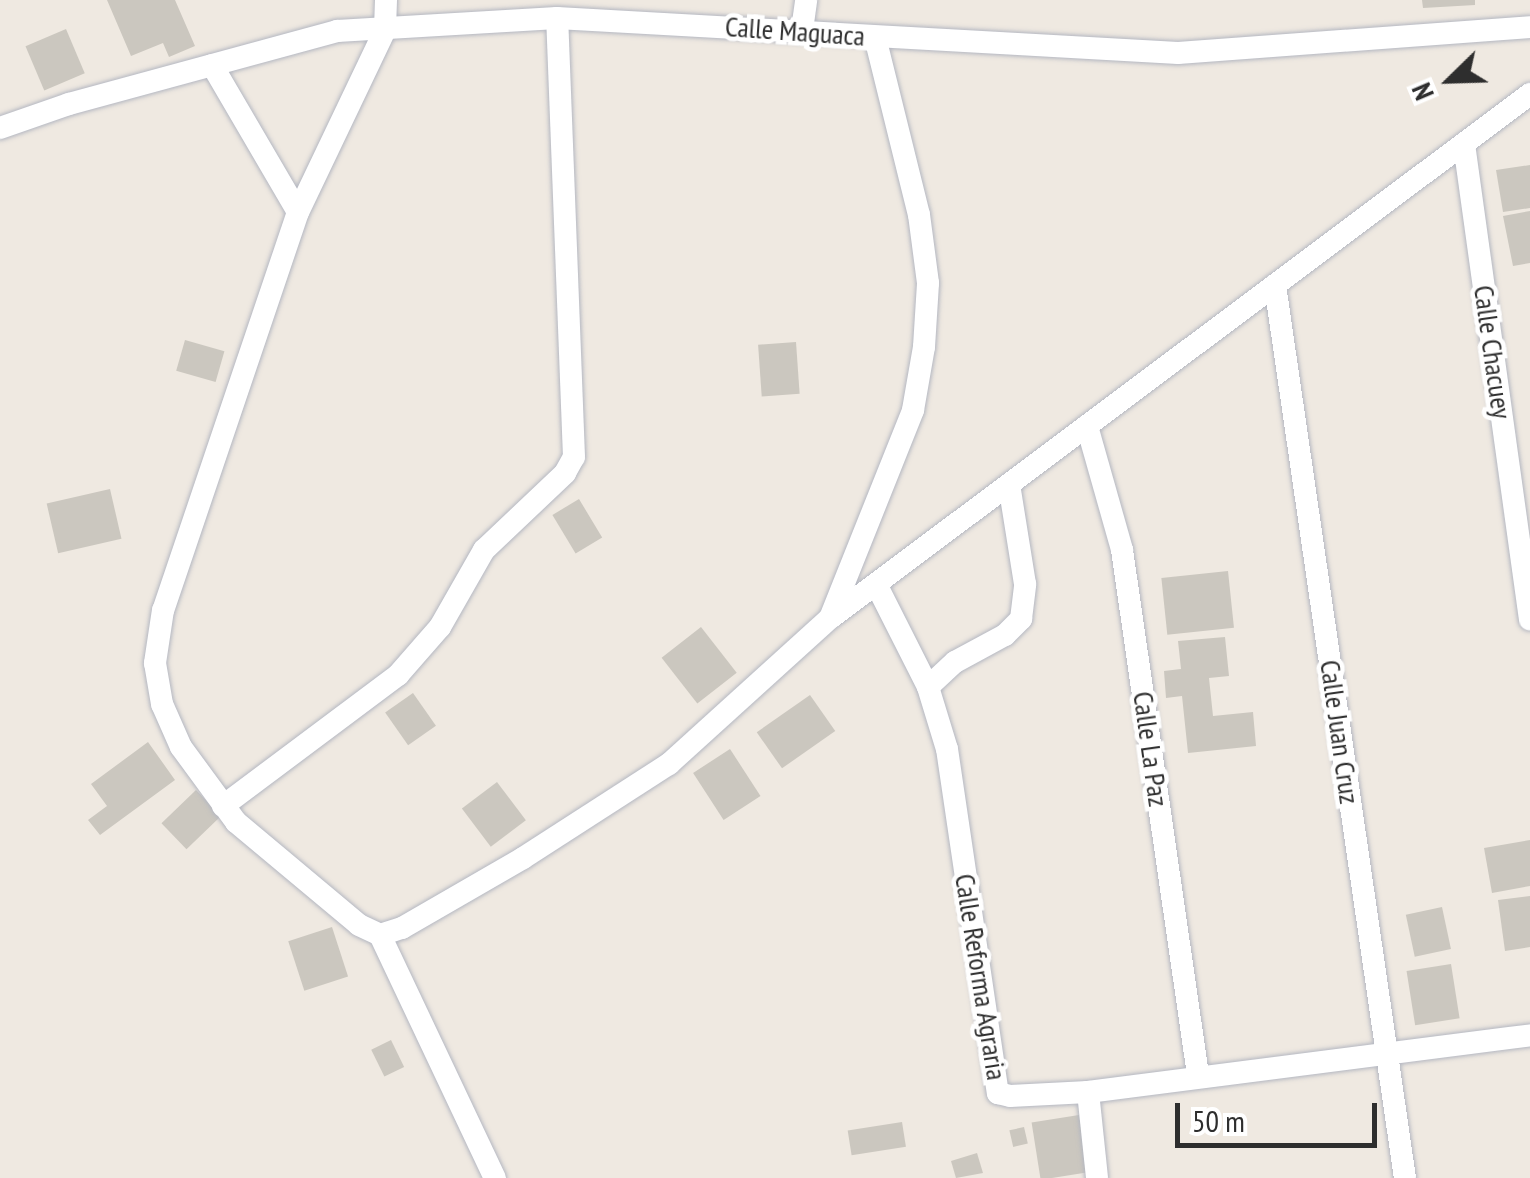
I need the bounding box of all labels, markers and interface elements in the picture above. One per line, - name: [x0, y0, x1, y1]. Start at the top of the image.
- street label: Calle Maguaca: [724, 9, 866, 53]
- north arrow: [1400, 30, 1500, 130]
- text: N: [1402, 78, 1442, 106]
- street label: Calle Chacuey: [1467, 283, 1519, 421]
- street label: Calle Juan Cruz: [1313, 658, 1367, 806]
- street label: Calle La Paz: [1126, 689, 1176, 809]
- street label: Calle Reforma Agraria: [948, 871, 1014, 1083]
- scale bar: [1180, 1083, 1382, 1145]
- text: 50 m: [1192, 1101, 1245, 1140]

